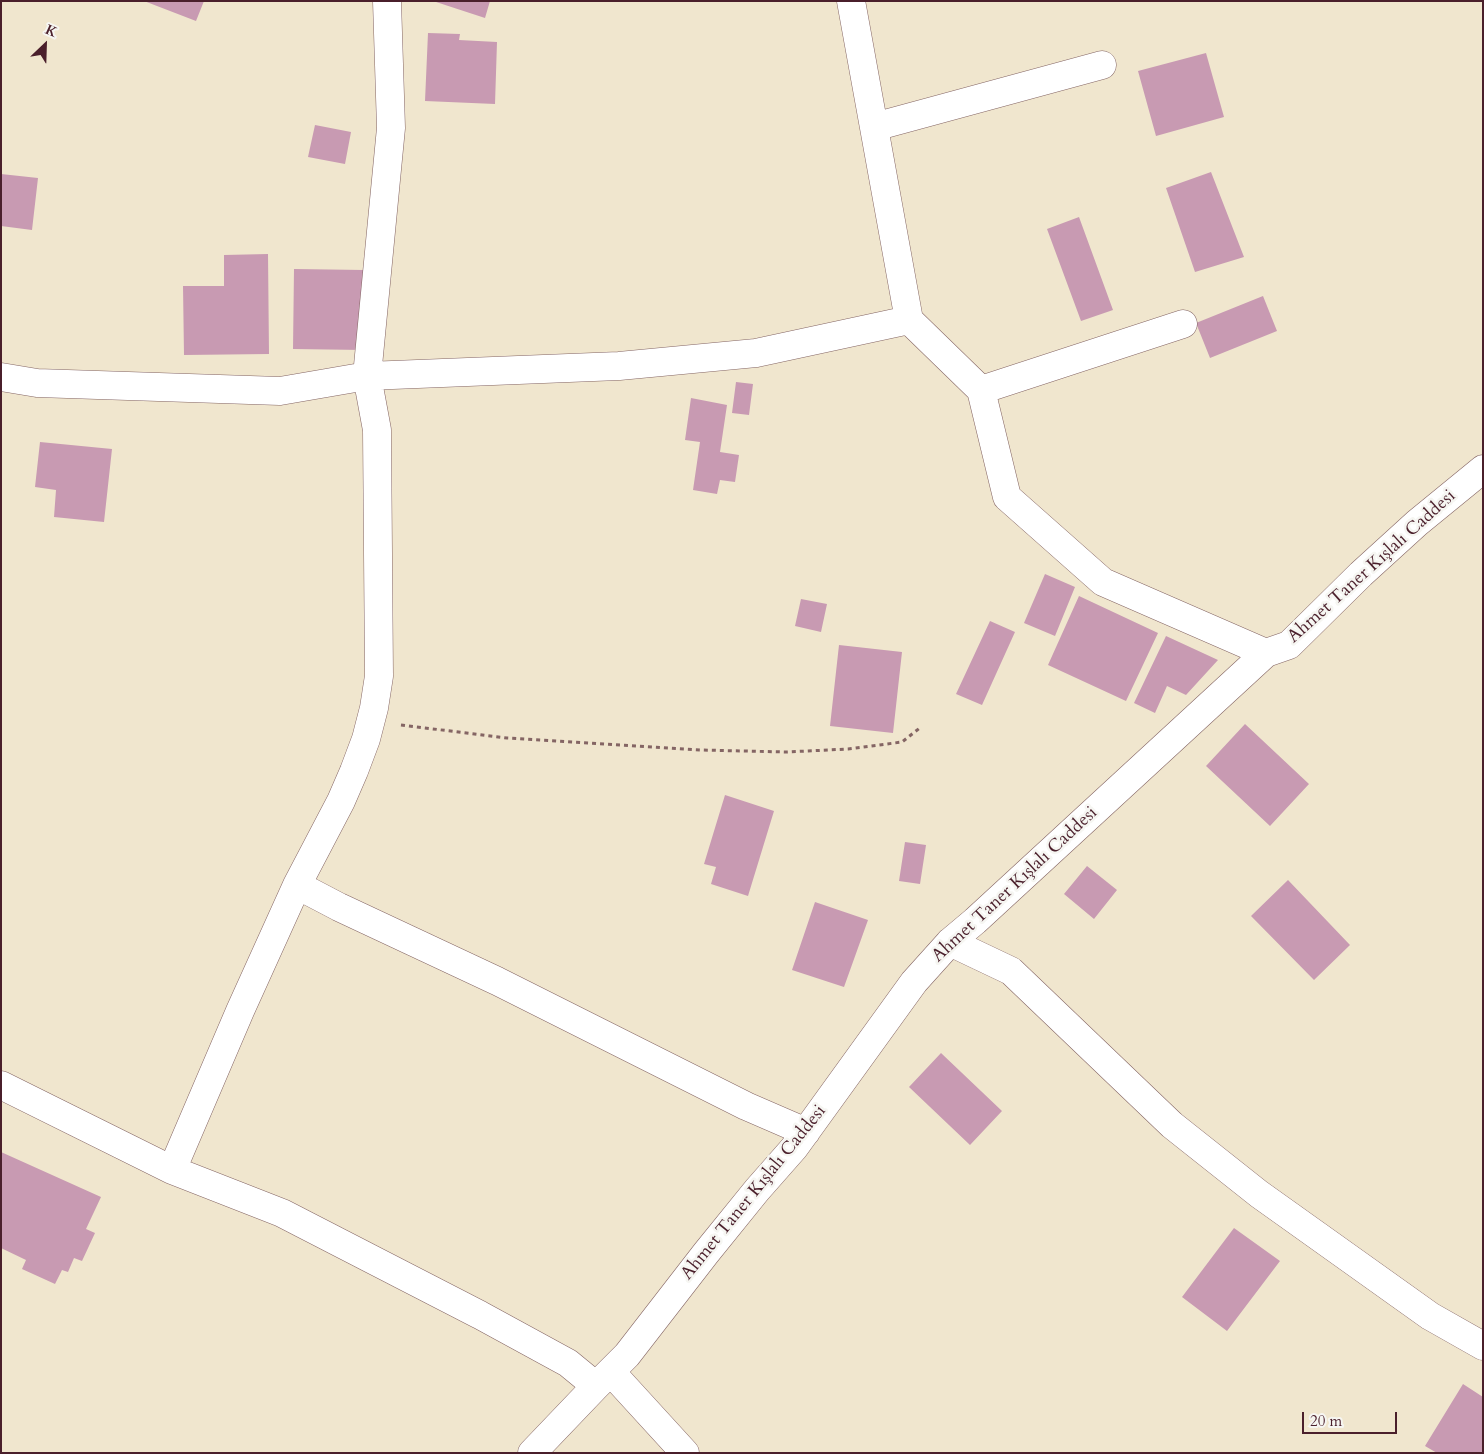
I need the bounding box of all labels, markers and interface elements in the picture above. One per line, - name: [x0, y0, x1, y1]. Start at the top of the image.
- north arrow: [20, 20, 70, 70]
- text: K: [42, 20, 60, 42]
- street label: Ahmet Taner Kışlalı Caddesi: [1284, 486, 1460, 648]
- street label: Ahmet Taner Kışlalı Caddesi: [928, 803, 1102, 967]
- street label: Ahmet Taner Kışlalı Caddesi: [677, 1101, 831, 1285]
- scale bar: [1304, 1402, 1399, 1434]
- text: 20 m: [1310, 1411, 1342, 1431]

